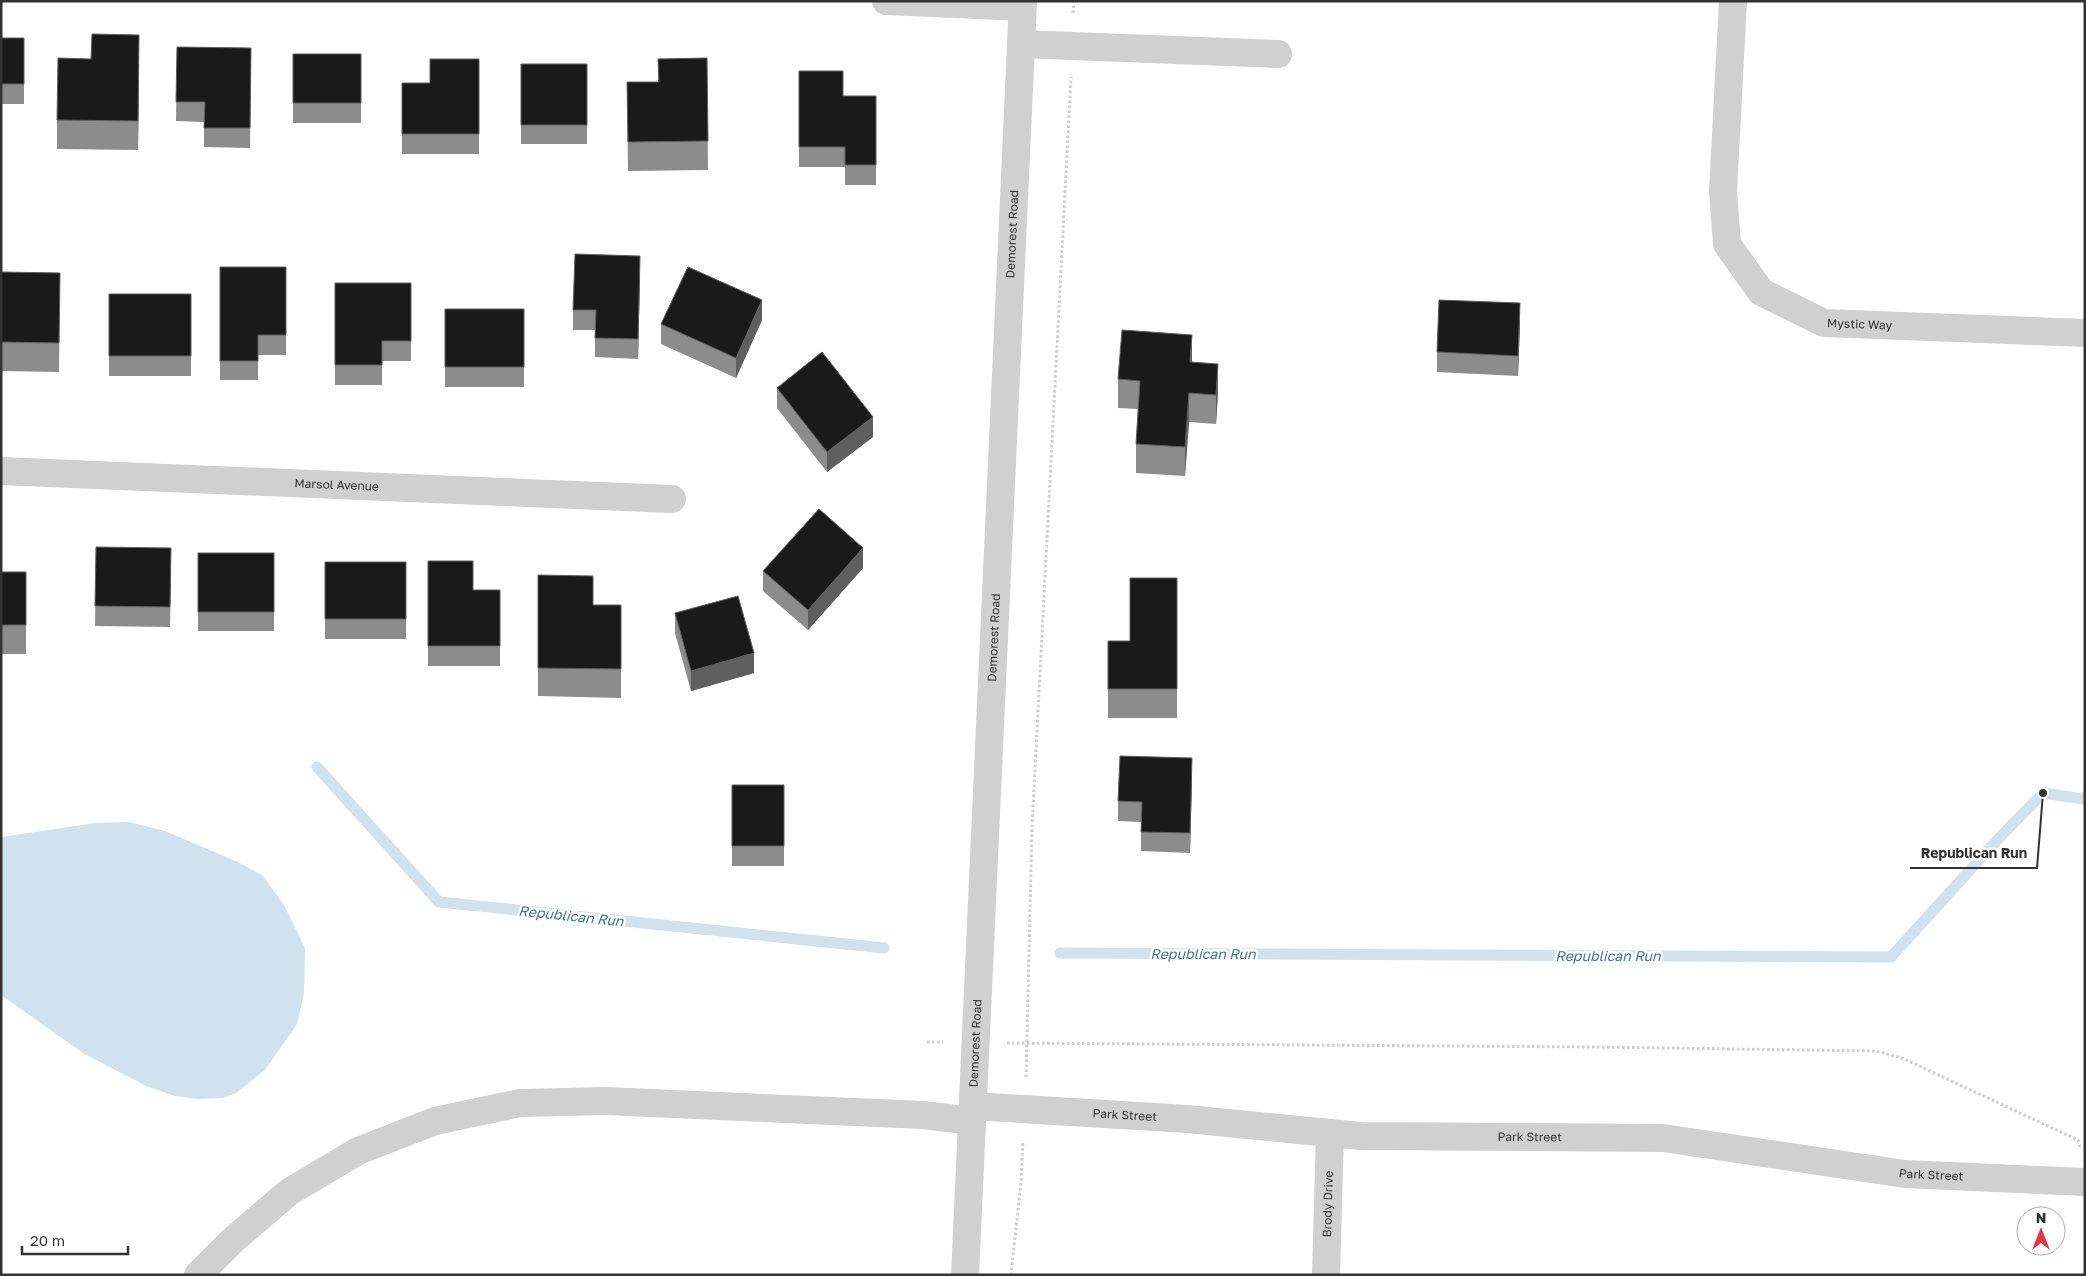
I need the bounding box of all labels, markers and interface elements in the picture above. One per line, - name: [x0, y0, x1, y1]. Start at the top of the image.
- street label: Demorest Road: [1002, 190, 1021, 279]
- street label: Mystic Way: [1827, 315, 1893, 333]
- street label: Marsol Avenue: [294, 475, 379, 494]
- street label: Demorest Road: [984, 593, 1003, 682]
- callout: Republican Run: [1910, 839, 2037, 868]
- text: Republican Run: [1921, 844, 2027, 861]
- water label: Republican Run: [518, 902, 626, 930]
- water label: Republican Run: [1150, 945, 1257, 962]
- water label: Republican Run: [1555, 947, 1662, 964]
- street label: Demorest Road: [966, 999, 985, 1088]
- street label: Park Street: [1092, 1105, 1158, 1124]
- street label: Park Street: [1497, 1129, 1562, 1144]
- street label: Park Street: [1898, 1165, 1964, 1184]
- street label: Brody Drive: [1319, 1170, 1336, 1238]
- north arrow: [2016, 1206, 2066, 1256]
- text: N: [2036, 1209, 2046, 1226]
- scale bar: [22, 1224, 129, 1256]
- text: 20 m: [30, 1231, 65, 1249]

